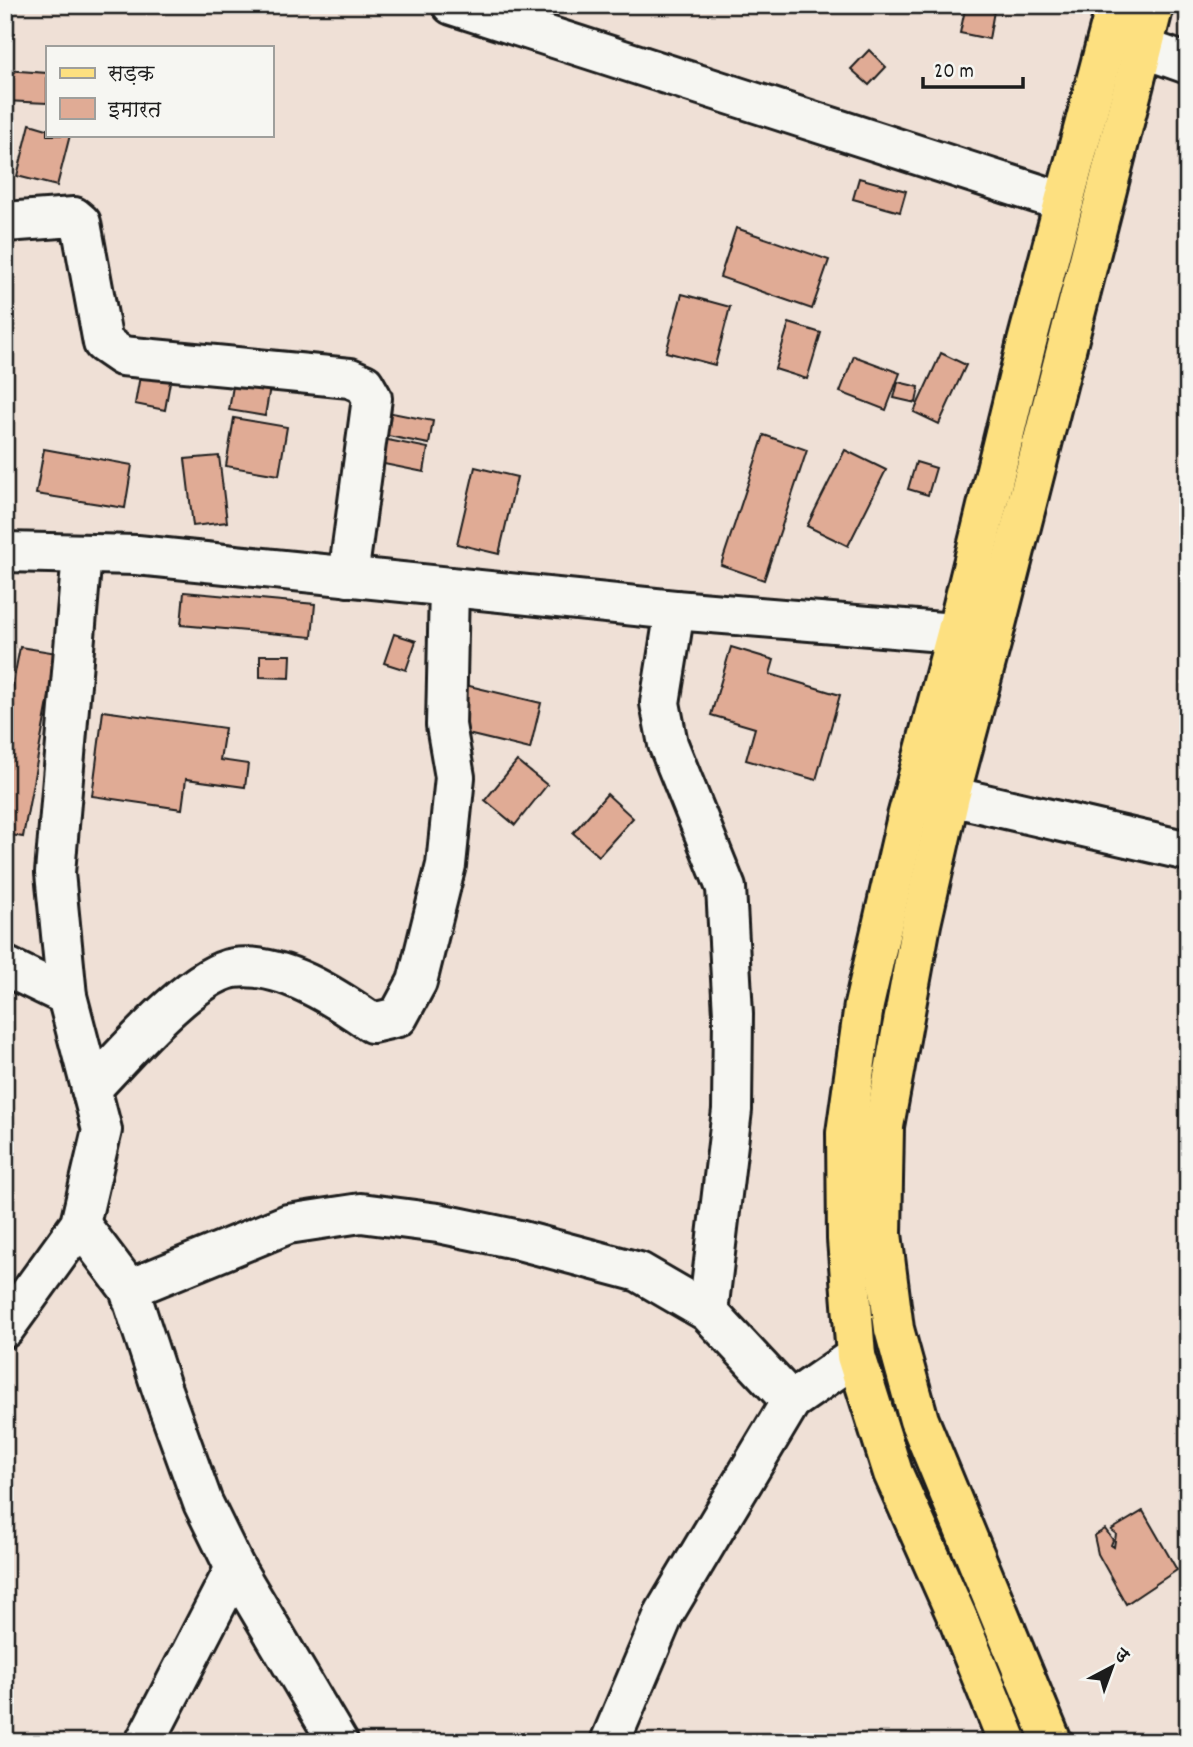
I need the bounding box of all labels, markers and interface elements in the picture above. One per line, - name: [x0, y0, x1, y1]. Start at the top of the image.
- legend: [46, 46, 273, 136]
- scale bar: [923, 46, 1023, 90]
- text: 20 m: [934, 58, 974, 88]
- text: सड़क: [107, 61, 155, 91]
- text: इमारत: [107, 97, 162, 127]
- north arrow: [1078, 1632, 1148, 1702]
- text: उ: [1107, 1642, 1135, 1671]

